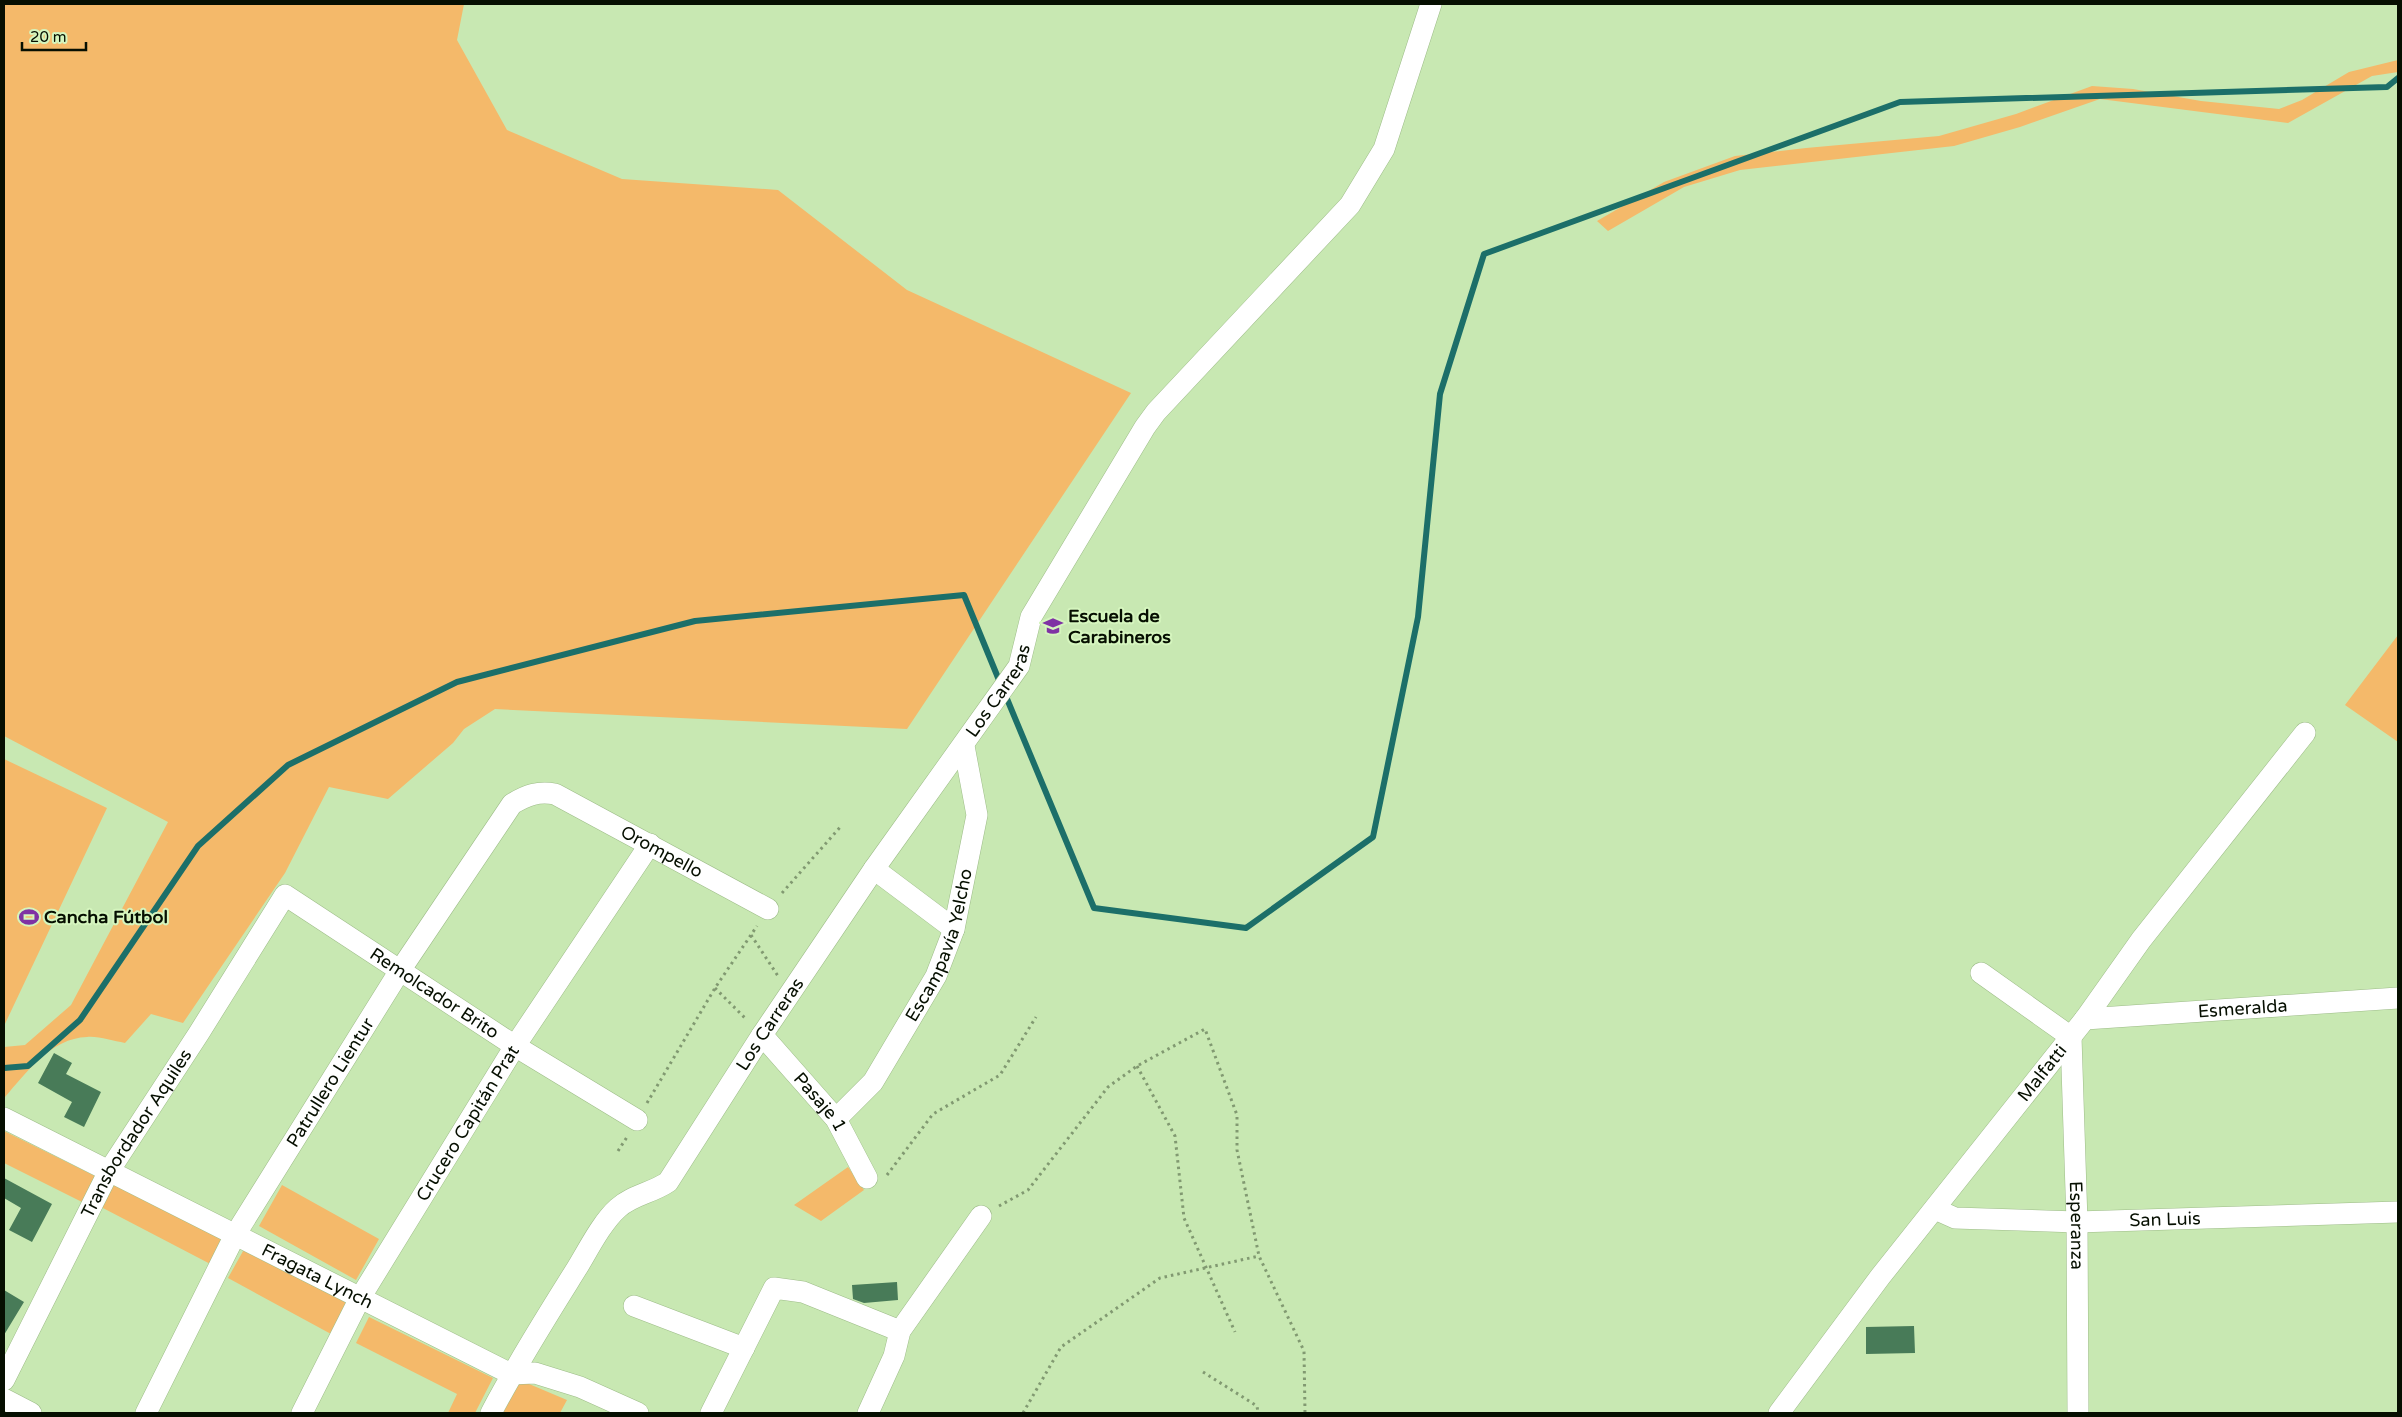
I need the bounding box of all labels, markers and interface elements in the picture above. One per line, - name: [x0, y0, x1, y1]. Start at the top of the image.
- scale bar: [22, 20, 86, 52]
- text: 20 m: [30, 28, 67, 46]
- place label: Escuela de Carabineros: [1068, 605, 1171, 648]
- school or university icon: Escuela de Carabineros: [1042, 615, 1064, 637]
- street label: Los Carreras: [961, 642, 1035, 741]
- street label: Orompello: [617, 821, 707, 883]
- street label: Escampavía Yelcho: [900, 867, 977, 1026]
- sports icon: Cancha Fútbol: [18, 906, 40, 928]
- place label: Cancha Fútbol: [44, 906, 168, 928]
- street label: Remolcador Brito: [366, 943, 503, 1044]
- street label: Los Carreras: [731, 974, 808, 1075]
- street label: Esmeralda: [2197, 994, 2288, 1022]
- street label: Patrullero Lientur: [282, 1013, 379, 1151]
- street label: Malfatti: [2013, 1040, 2071, 1106]
- street label: Crucero Capitán Prat: [411, 1041, 524, 1205]
- street label: Transbordador Aquiles: [76, 1045, 196, 1222]
- street label: Pasaje 1: [789, 1068, 852, 1135]
- street label: Esperanza: [2065, 1181, 2088, 1270]
- street label: San Luis: [2129, 1207, 2201, 1231]
- street label: Fragata Lynch: [258, 1239, 377, 1314]

